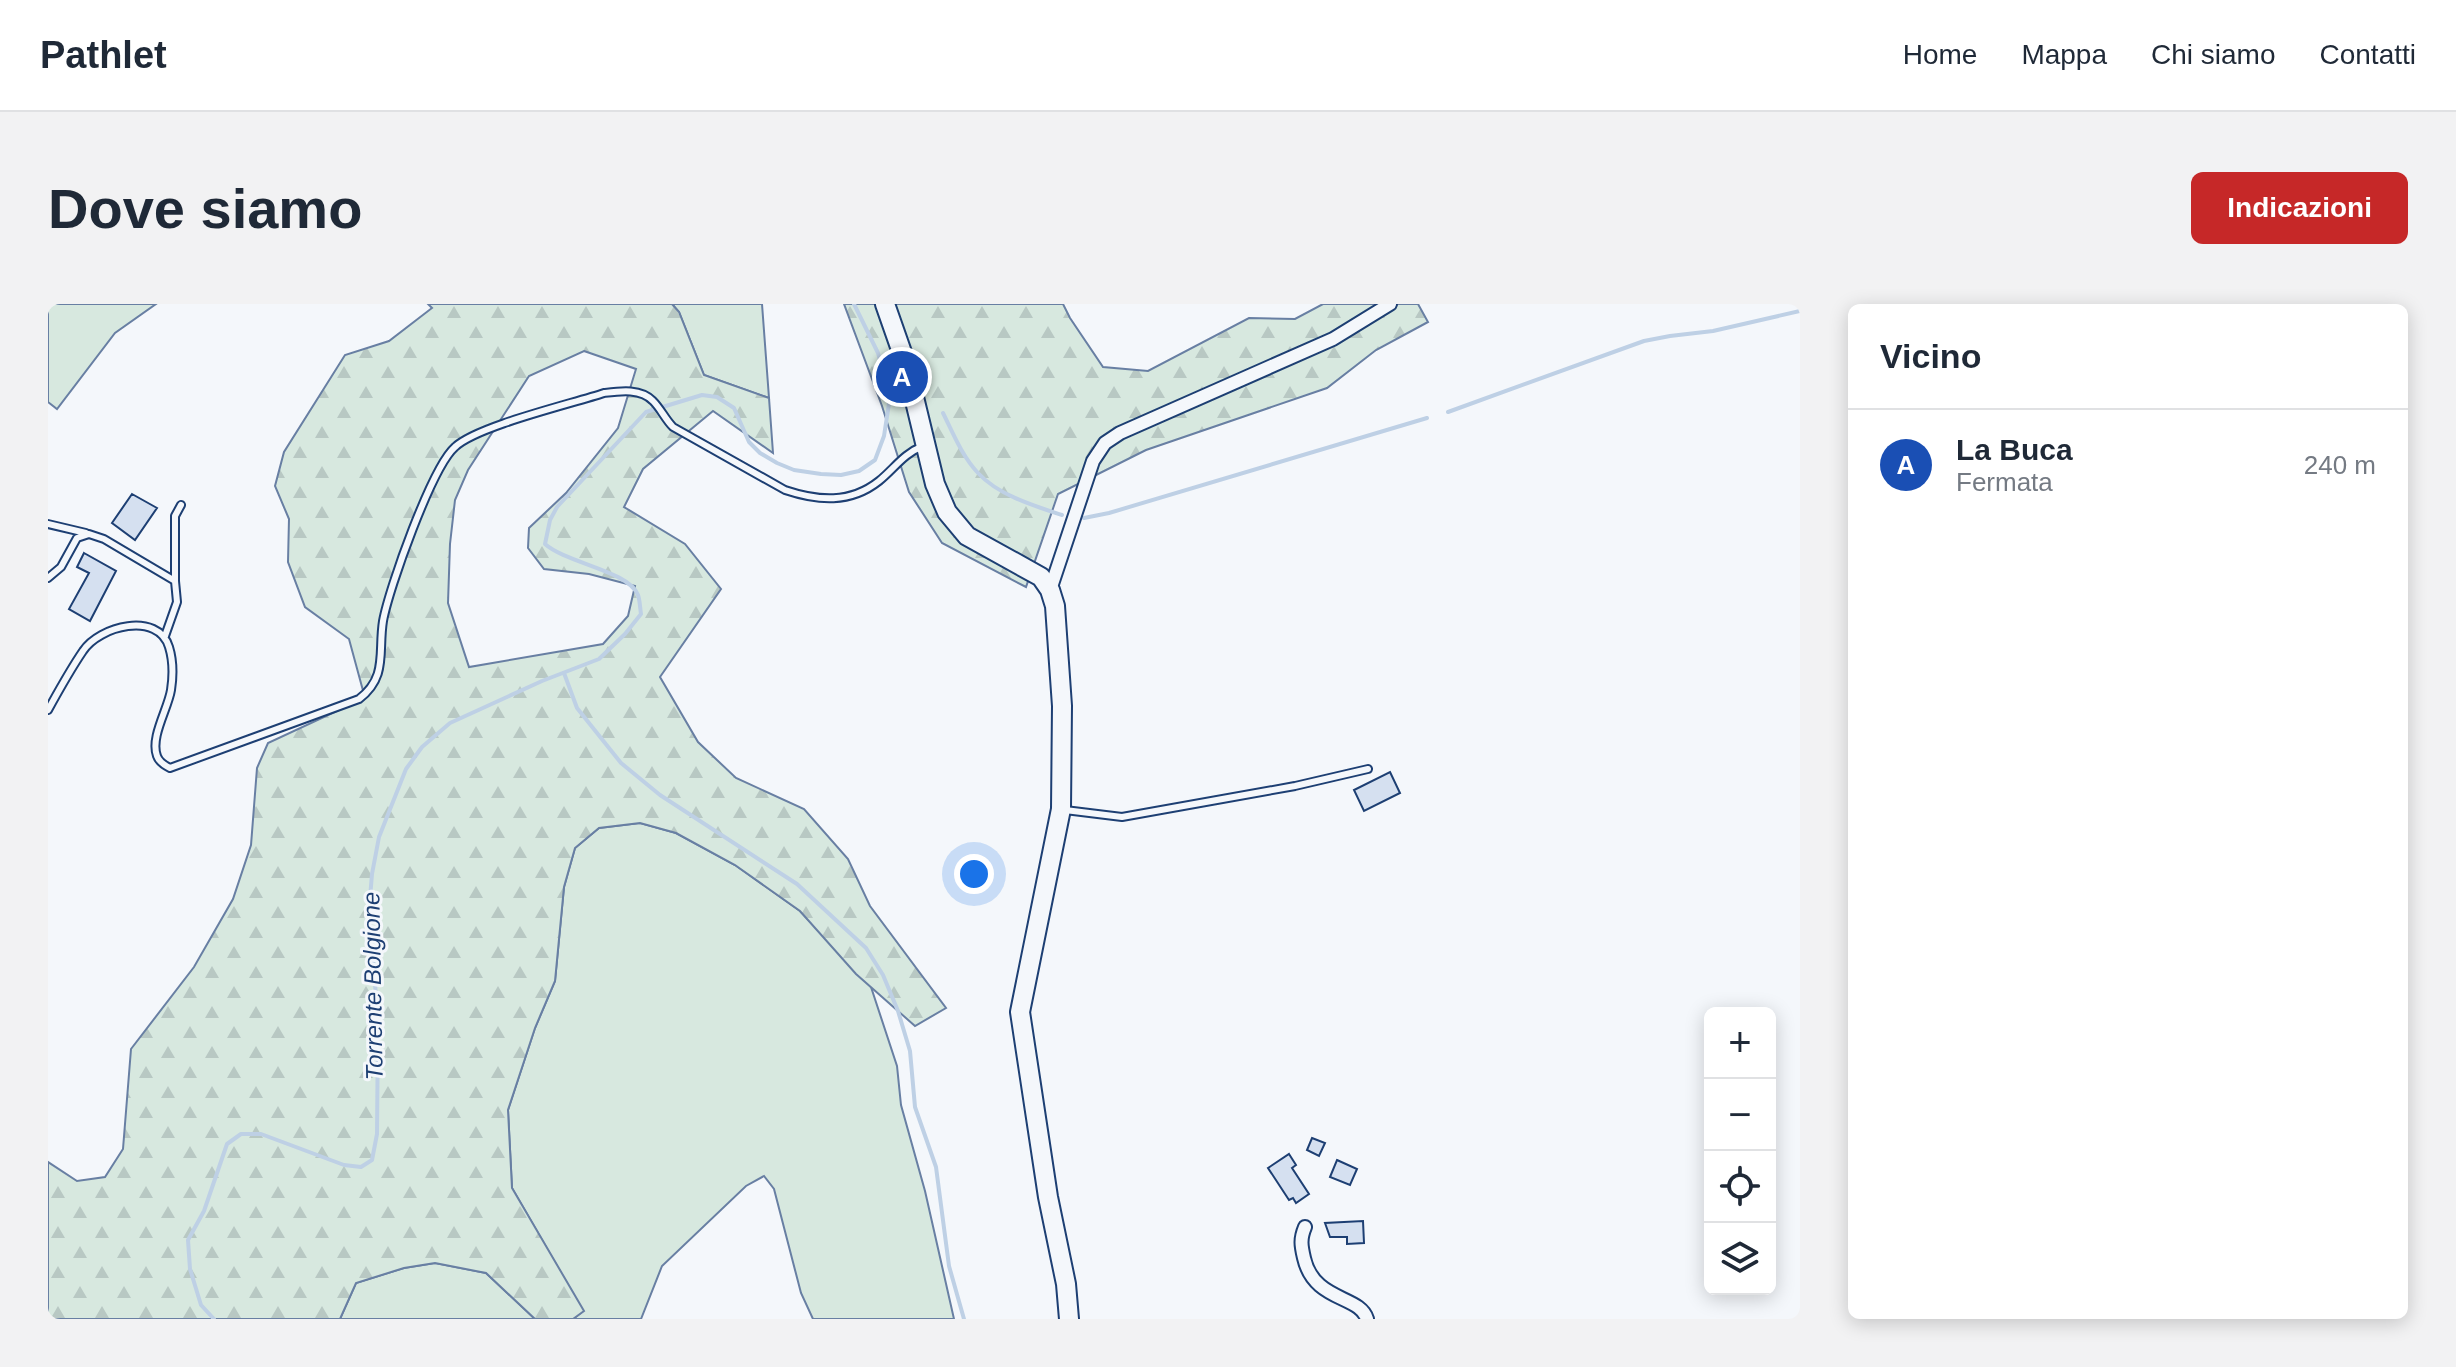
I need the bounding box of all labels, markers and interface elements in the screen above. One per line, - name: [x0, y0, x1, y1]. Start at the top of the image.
- text: Pathlet: [40, 34, 167, 76]
- text: Home: [1903, 39, 1977, 70]
- text: Mappa: [2021, 39, 2107, 70]
- text: Chi siamo: [2151, 39, 2276, 70]
- text: Contatti: [2320, 39, 2416, 70]
- button: Indicazioni: [2191, 172, 2408, 244]
- text: Dove siamo: [48, 177, 362, 240]
- text: Vicino: [1880, 337, 1981, 375]
- pin: A: [876, 347, 928, 407]
- text: La Buca: [1956, 433, 2073, 466]
- text: A: [1897, 450, 1915, 480]
- text: 240 m: [2304, 450, 2376, 480]
- text: Fermata: [1956, 467, 2053, 497]
- your location: [954, 854, 994, 894]
- water label: Torrente Bolgione: [357, 891, 388, 1081]
- map controls: [1704, 1007, 1776, 1295]
- button: +: [1704, 1007, 1776, 1079]
- button: −: [1704, 1079, 1776, 1151]
- button: locate: [1704, 1151, 1776, 1223]
- button: layers: [1704, 1223, 1776, 1295]

